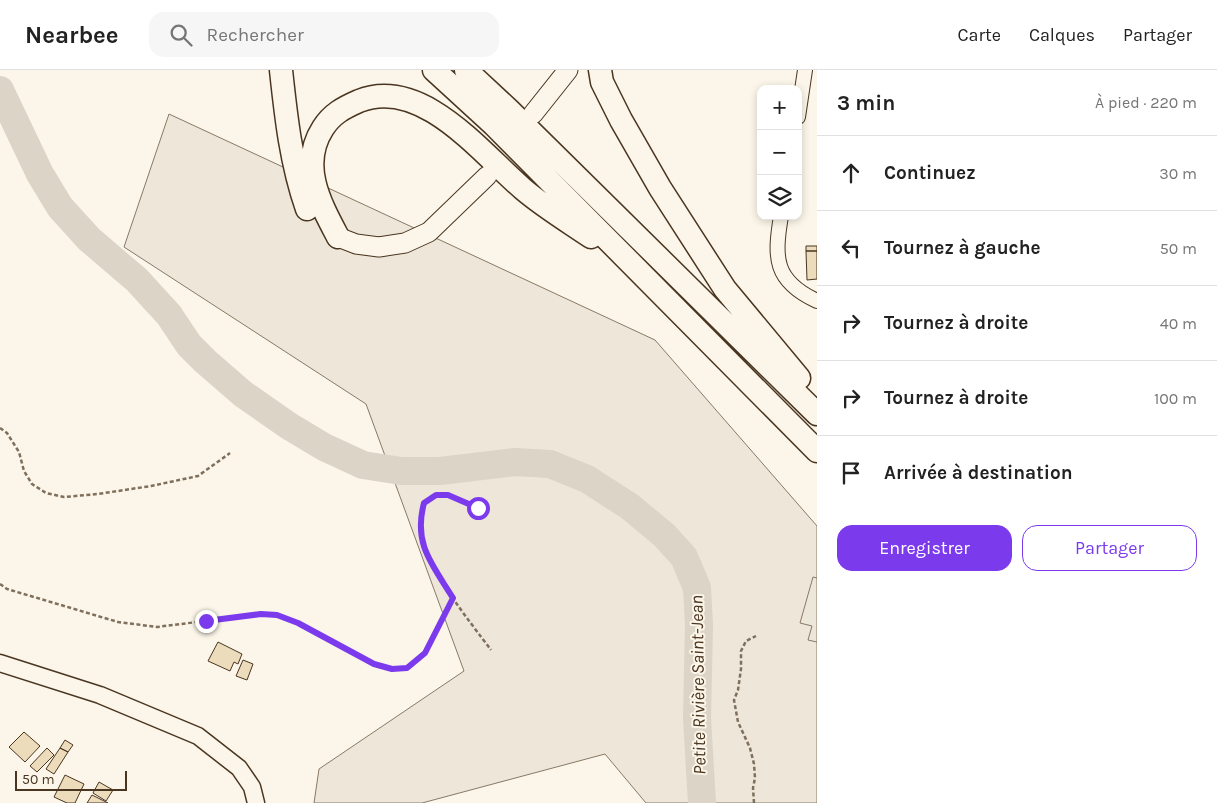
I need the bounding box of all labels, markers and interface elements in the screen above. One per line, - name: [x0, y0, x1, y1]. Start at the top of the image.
- search box: [149, 12, 499, 57]
- text: Nearbee: [25, 21, 119, 49]
- icon: search: [167, 21, 195, 49]
- text: Rechercher: [207, 24, 304, 46]
- text: Carte: [957, 24, 1001, 46]
- text: Calques: [1029, 24, 1095, 46]
- text: Partager: [1123, 24, 1192, 46]
- map controls: [757, 85, 802, 220]
- button: +: [757, 85, 802, 130]
- text: 3 min: [837, 91, 895, 115]
- text: À pied · 220 m: [1095, 93, 1197, 112]
- button: −: [757, 130, 802, 175]
- icon: ahead: [837, 159, 865, 187]
- text: Continuez: [884, 162, 976, 184]
- text: 30 m: [1159, 164, 1197, 183]
- button: layers: [757, 175, 802, 220]
- icon: left: [837, 234, 865, 262]
- text: Tournez à gauche: [884, 237, 1041, 259]
- text: 50 m: [1160, 239, 1197, 258]
- icon: right: [837, 309, 865, 337]
- text: Tournez à droite: [884, 312, 1028, 334]
- text: 40 m: [1160, 314, 1197, 333]
- icon: right: [837, 384, 865, 412]
- text: Tournez à droite: [884, 387, 1028, 409]
- text: 100 m: [1154, 389, 1197, 408]
- icon: arrive: [837, 459, 865, 487]
- text: Arrivée à destination: [884, 462, 1073, 484]
- route start: [467, 497, 490, 520]
- button: Enregistrer: [837, 525, 1012, 571]
- button: Partager: [1022, 525, 1197, 571]
- water label: Petite Rivière Saint-Jean: [685, 595, 711, 775]
- route end: [195, 610, 218, 633]
- scale bar: [15, 768, 128, 791]
- text: 50 m: [22, 771, 55, 788]

